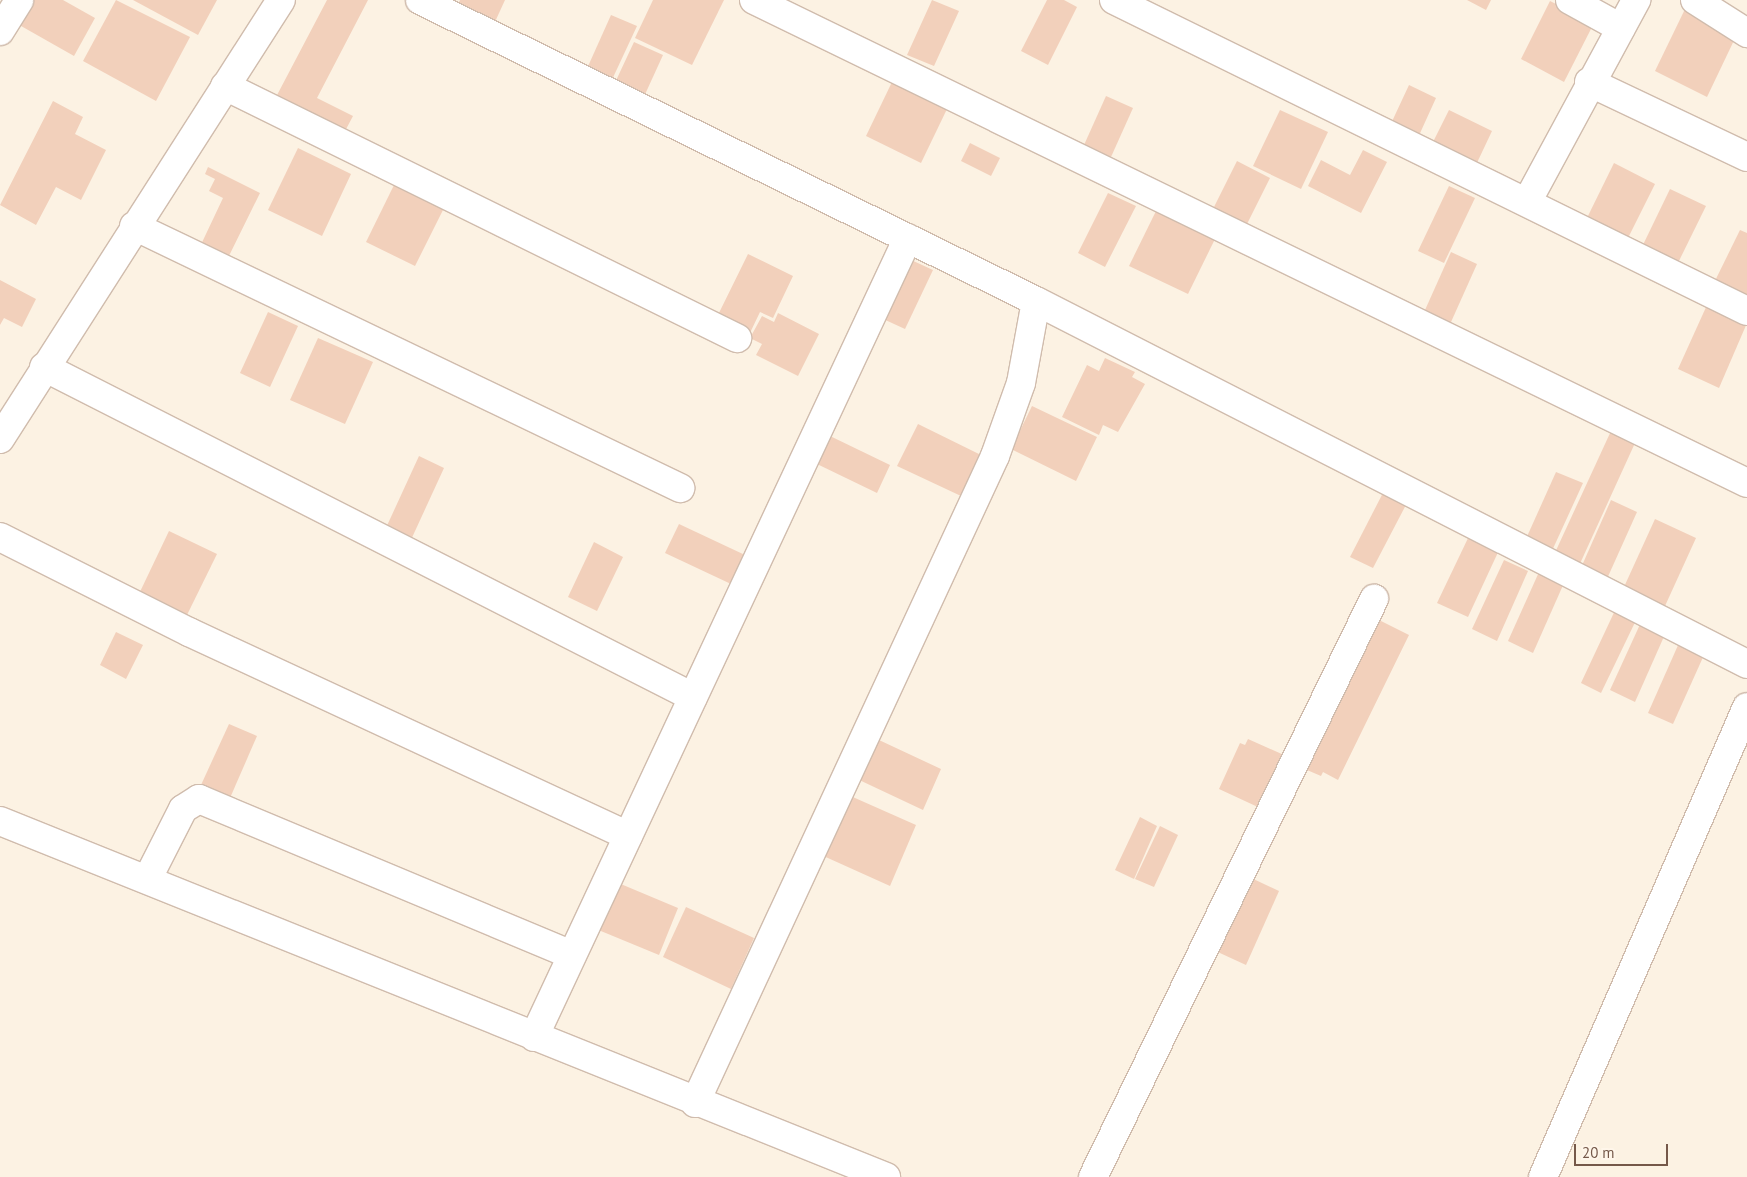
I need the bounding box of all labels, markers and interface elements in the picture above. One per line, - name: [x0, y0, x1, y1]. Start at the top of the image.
- scale bar: [1577, 1134, 1671, 1166]
- text: 20 m: [1582, 1143, 1615, 1162]

